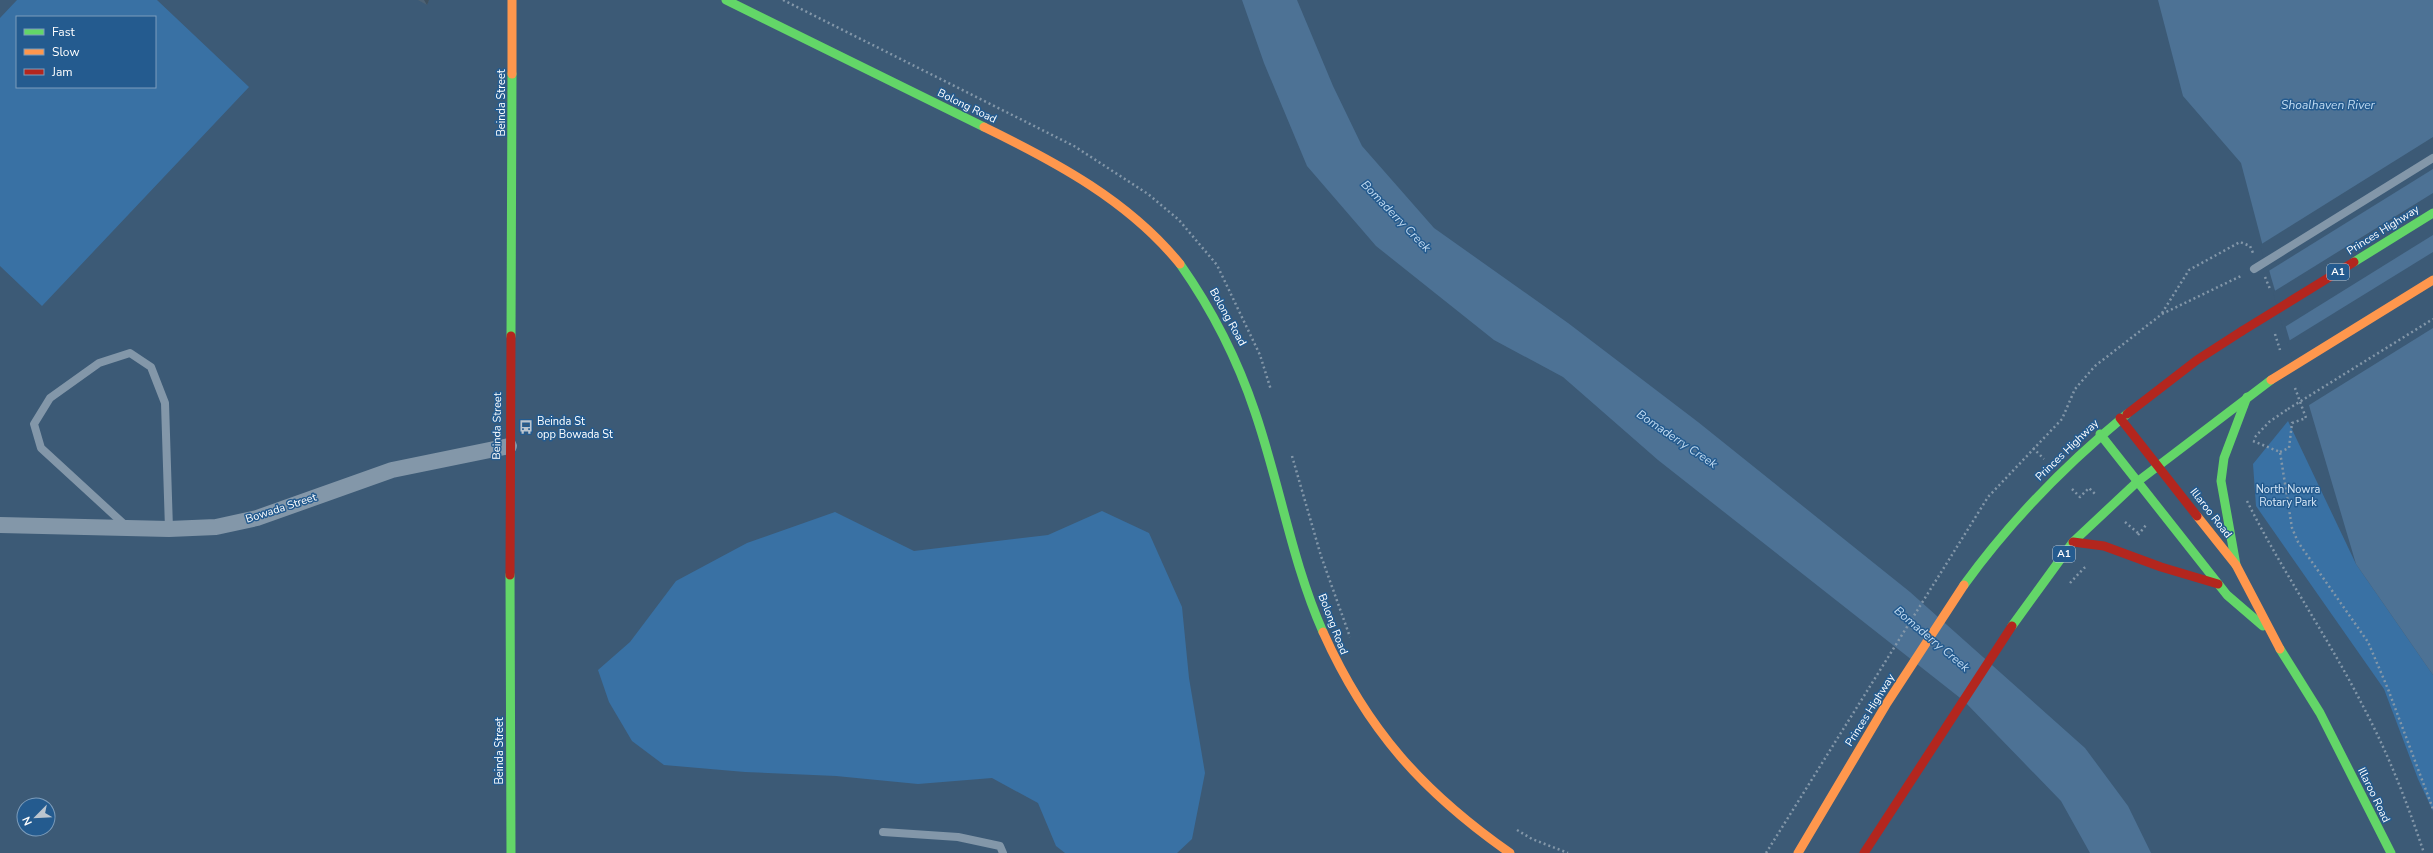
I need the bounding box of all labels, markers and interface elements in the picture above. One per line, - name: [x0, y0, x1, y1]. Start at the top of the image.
- legend: [16, 16, 156, 88]
- text: Fast: [52, 24, 75, 40]
- text: Slow: [52, 44, 80, 60]
- text: Jam: [51, 64, 73, 80]
- street label: Beinda Street: [494, 69, 509, 137]
- street label: Bolong Road: [935, 85, 999, 127]
- water label: Shoalhaven River: [2281, 97, 2376, 113]
- water label: Bomaderry Creek: [1358, 177, 1435, 256]
- street label: Princes Highway: [2344, 202, 2422, 258]
- road number: A1: [2327, 264, 2349, 280]
- street label: Bolong Road: [1206, 285, 1250, 349]
- street label: Beinda Street: [489, 392, 505, 460]
- water label: Bomaderry Creek: [1634, 406, 1721, 472]
- place label: Beinda St opp Bowada St: [537, 414, 613, 442]
- street label: Princes Highway: [2032, 416, 2102, 484]
- bus stop icon: Beinda St opp Bowada St: [518, 419, 534, 435]
- park label: North Nowra Rotary Park: [2256, 482, 2320, 510]
- street label: Illaroo Road: [2187, 485, 2235, 541]
- street label: Bowada Street: [244, 489, 318, 526]
- road number: A1: [2053, 546, 2075, 562]
- street label: Bolong Road: [1315, 591, 1351, 657]
- water label: Bomaderry Creek: [1891, 603, 1974, 676]
- street label: Princes Highway: [1842, 671, 1898, 749]
- street label: Beinda Street: [492, 717, 507, 785]
- street label: Illaroo Road: [2354, 765, 2394, 825]
- north arrow: [16, 797, 56, 837]
- text: N: [19, 814, 36, 828]

